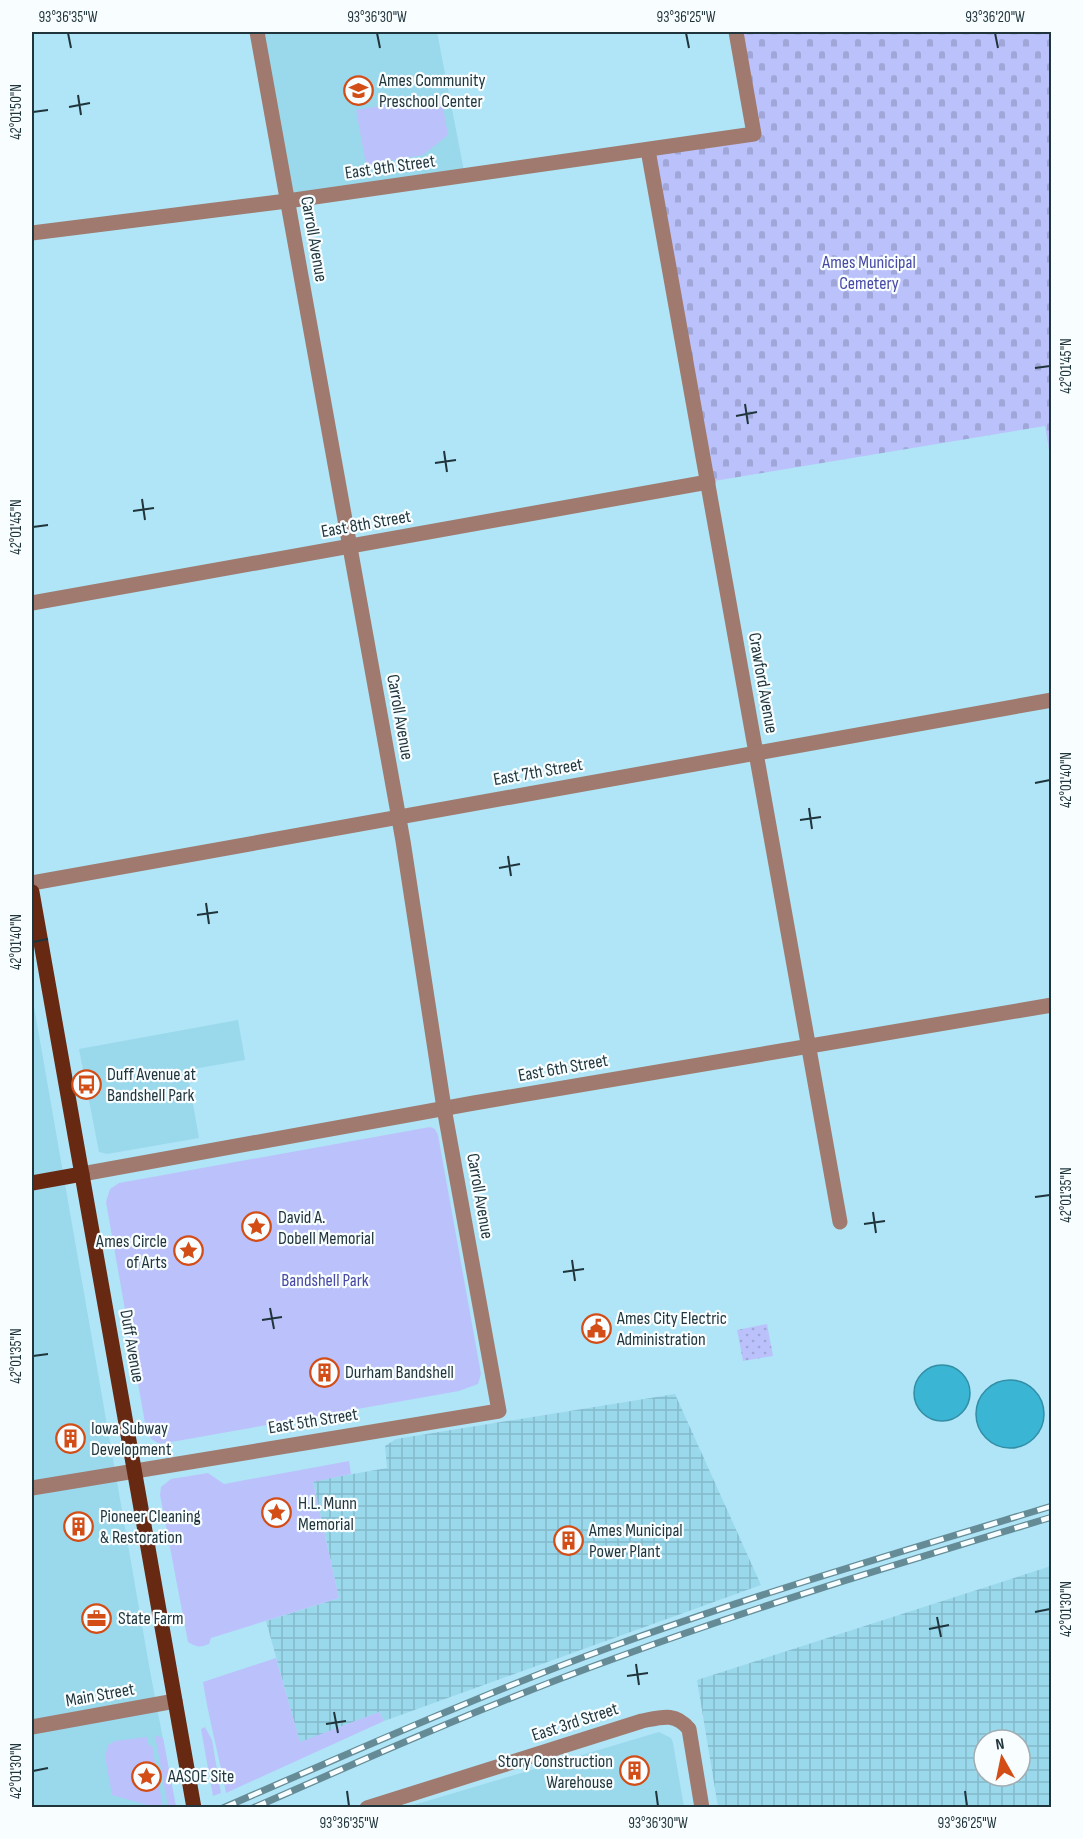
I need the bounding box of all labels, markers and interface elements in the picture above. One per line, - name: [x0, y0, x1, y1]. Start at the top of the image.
- text: 93°36'35"W: [38, 8, 98, 27]
- text: 93°36'30"W: [347, 8, 407, 27]
- text: 93°36'25"W: [657, 8, 716, 27]
- text: 93°36'20"W: [965, 8, 1025, 27]
- place label: Ames Community Preschool Center: [378, 70, 485, 112]
- school or university icon: Ames Community Preschool Center: [342, 74, 374, 106]
- text: 42°01'50"N: [7, 84, 26, 140]
- street label: East 9th Street: [343, 150, 437, 184]
- street label: Carroll Avenue: [296, 195, 332, 283]
- park label: Ames Municipal Cemetery: [821, 252, 916, 294]
- text: 42°01'45"N: [1057, 338, 1076, 394]
- text: 42°01'45"N: [7, 499, 26, 555]
- street label: East 8th Street: [319, 506, 413, 542]
- street label: Crawford Avenue: [744, 631, 782, 735]
- street label: Carroll Avenue: [382, 673, 418, 761]
- text: 42°01'40"N: [1057, 752, 1076, 808]
- street label: East 7th Street: [492, 754, 585, 790]
- text: 42°01'40"N: [7, 914, 26, 970]
- street label: East 6th Street: [516, 1050, 610, 1086]
- place label: Duff Avenue at Bandshell Park: [107, 1064, 196, 1106]
- bus stop icon: Duff Avenue at Bandshell Park: [70, 1068, 102, 1100]
- street label: Carroll Avenue: [462, 1152, 498, 1240]
- text: 42°01'35"N: [1057, 1167, 1076, 1223]
- place label: David A. Dobell Memorial: [278, 1207, 374, 1249]
- place icon: David A. Dobell Memorial: [241, 1211, 273, 1243]
- place label: Ames Circle of Arts: [95, 1231, 167, 1273]
- place icon: Ames Circle of Arts: [172, 1235, 204, 1267]
- park label: Bandshell Park: [281, 1270, 369, 1291]
- street label: Duff Avenue: [115, 1308, 149, 1384]
- place label: Ames City Electric Administration: [616, 1308, 727, 1350]
- public building icon: Ames City Electric Administration: [580, 1312, 612, 1344]
- text: 42°01'35"N: [7, 1328, 26, 1384]
- building icon: Durham Bandshell: [308, 1356, 340, 1388]
- place label: Durham Bandshell: [345, 1362, 454, 1383]
- street label: East 5th Street: [267, 1403, 360, 1438]
- place label: Iowa Subway Development: [91, 1418, 172, 1460]
- building icon: Iowa Subway Development: [54, 1422, 86, 1454]
- place label: H.L. Munn Memorial: [298, 1493, 357, 1535]
- place icon: H.L. Munn Memorial: [261, 1497, 293, 1529]
- place label: Pioneer Cleaning & Restoration: [100, 1506, 201, 1548]
- building icon: Pioneer Cleaning & Restoration: [63, 1510, 95, 1542]
- place label: Ames Municipal Power Plant: [588, 1520, 683, 1562]
- building icon: Ames Municipal Power Plant: [552, 1524, 584, 1556]
- text: 42°01'30"N: [1057, 1581, 1076, 1637]
- office icon: State Farm: [81, 1602, 113, 1634]
- place label: State Farm: [118, 1608, 184, 1629]
- street label: Main Street: [64, 1679, 137, 1711]
- street label: East 3rd Street: [529, 1698, 621, 1746]
- north arrow: [972, 1728, 1032, 1788]
- text: N: [994, 1735, 1006, 1755]
- text: 42°01'30"N: [7, 1743, 26, 1799]
- place label: Story Construction Warehouse: [498, 1751, 613, 1793]
- building icon: Story Construction Warehouse: [618, 1755, 650, 1787]
- place icon: AASOE Site: [131, 1760, 163, 1792]
- place label: AASOE Site: [167, 1766, 234, 1787]
- text: 93°36'35"W: [319, 1814, 379, 1833]
- text: 93°36'30"W: [628, 1814, 688, 1833]
- text: 93°36'25"W: [938, 1814, 997, 1833]

